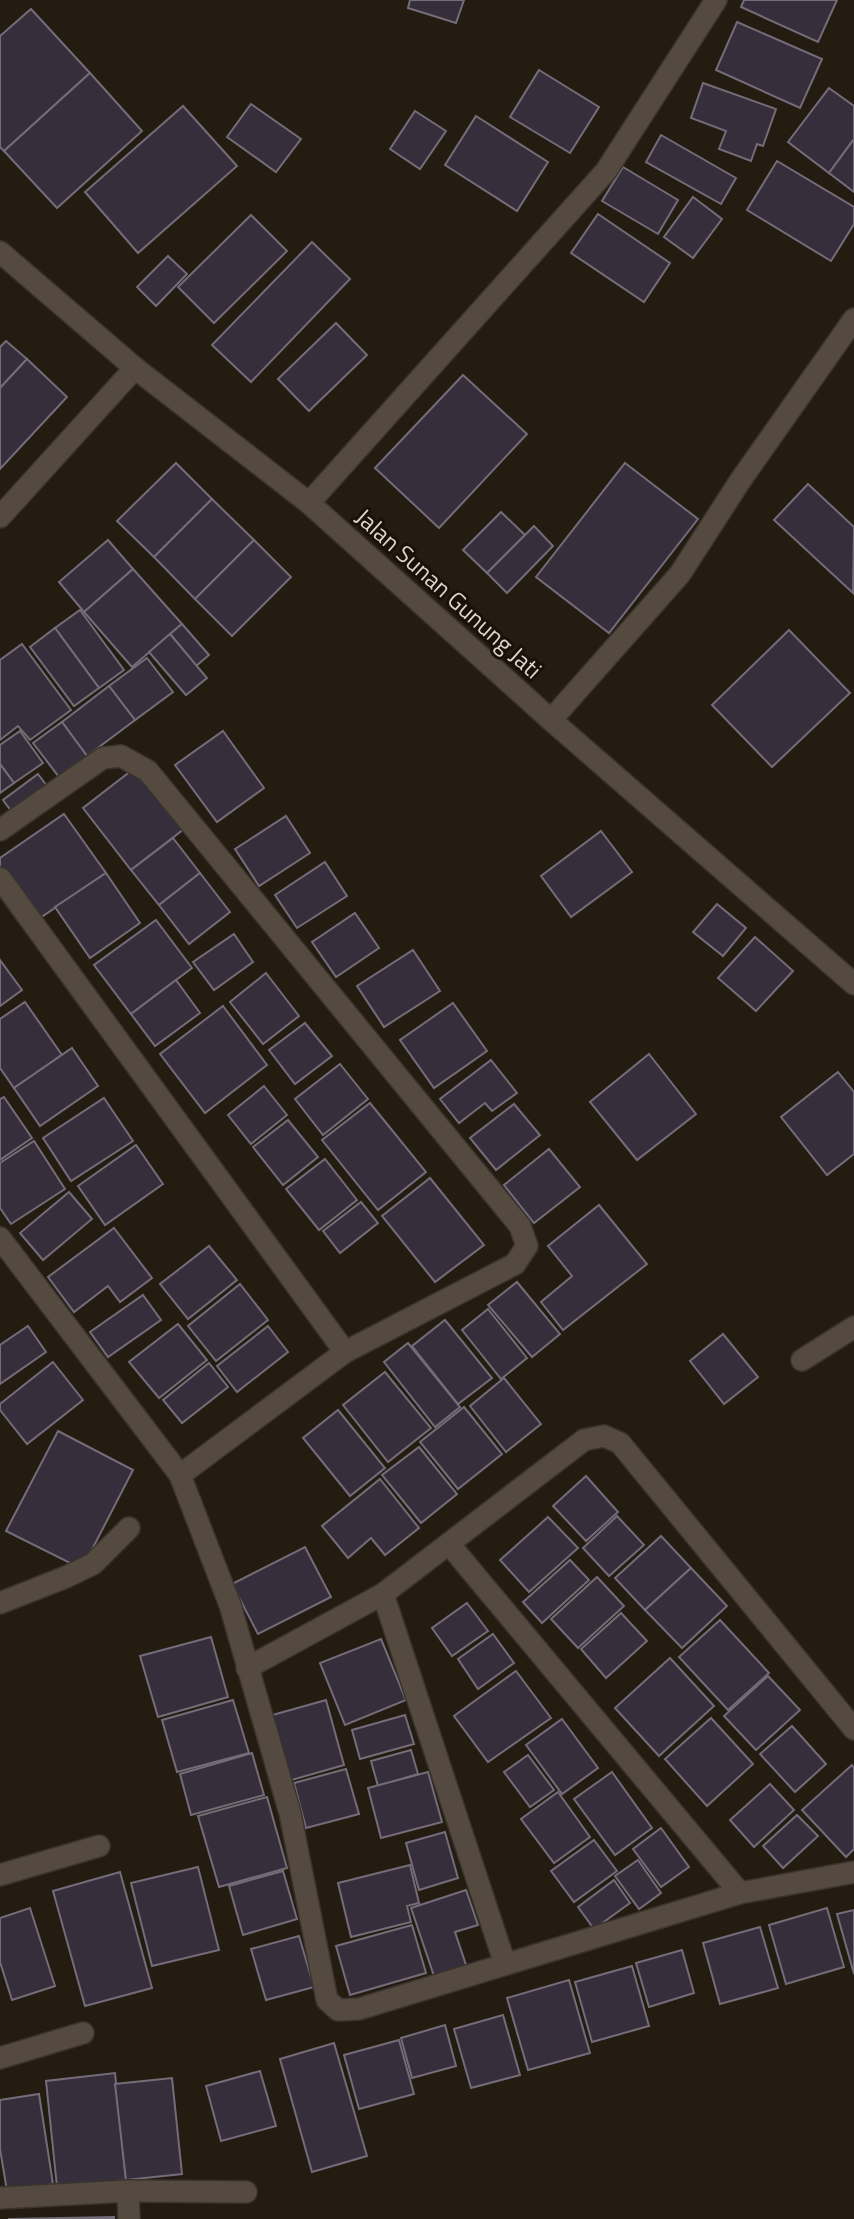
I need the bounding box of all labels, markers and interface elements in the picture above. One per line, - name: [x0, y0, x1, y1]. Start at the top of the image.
- street label: Jalan Sunan Gunung Jati: [348, 499, 550, 687]

